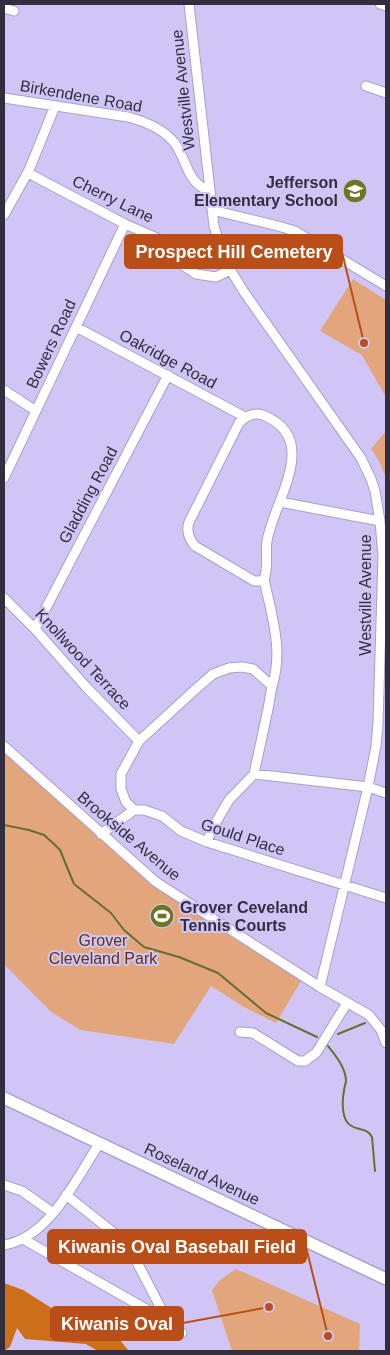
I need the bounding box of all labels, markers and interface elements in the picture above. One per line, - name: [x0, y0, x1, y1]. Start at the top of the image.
- street label: Westville Avenue: [168, 29, 198, 151]
- street label: Birkendene Road: [19, 77, 143, 115]
- street label: Cherry Lane: [70, 172, 156, 226]
- place label: Jefferson Elementary School: [194, 174, 338, 209]
- school or university icon: Jefferson Elementary School: [342, 178, 368, 204]
- callout: Prospect Hill Cemetery: [125, 235, 342, 268]
- text: Prospect Hill Cemetery: [135, 242, 333, 262]
- street label: Bowers Road: [23, 297, 79, 391]
- street label: Oakridge Road: [116, 326, 220, 392]
- street label: Gladding Road: [55, 444, 121, 546]
- street label: Westville Avenue: [357, 534, 374, 656]
- street label: Knollwood Terrace: [32, 605, 134, 713]
- street label: Brookside Avenue: [74, 788, 184, 884]
- street label: Gould Place: [199, 815, 287, 859]
- place label: Grover Ceveland Tennis Courts: [180, 899, 308, 934]
- sports icon: Grover Ceveland Tennis Courts: [149, 903, 175, 929]
- park label: Grover Cleveland Park: [49, 932, 158, 967]
- street label: Roseland Avenue: [142, 1140, 262, 1208]
- callout: Kiwanis Oval Baseball Field: [48, 1230, 306, 1263]
- text: Kiwanis Oval Baseball Field: [58, 1237, 296, 1257]
- callout: Kiwanis Oval: [51, 1307, 183, 1340]
- text: Kiwanis Oval: [61, 1314, 173, 1334]

